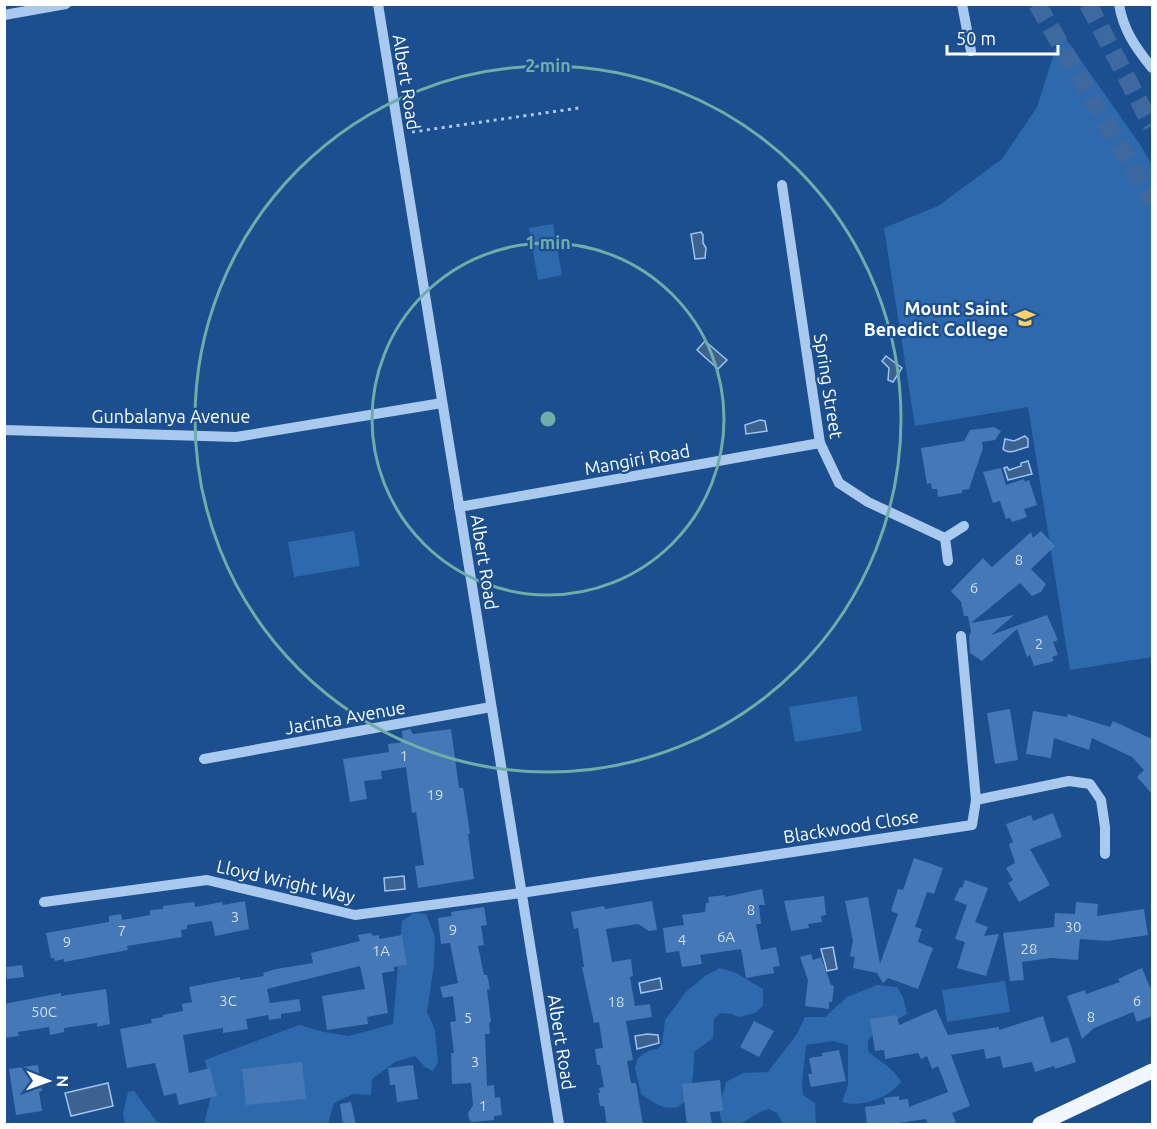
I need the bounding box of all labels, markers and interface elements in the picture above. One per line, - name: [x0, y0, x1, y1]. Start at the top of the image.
- scale bar: [947, 18, 1058, 56]
- text: 50 m: [956, 28, 996, 48]
- street label: Albert Road: [390, 33, 424, 131]
- text: 2 min: [525, 55, 571, 75]
- text: 1 min: [525, 232, 571, 252]
- place label: Mount Saint Benedict College: [864, 298, 1008, 339]
- school or university icon: Mount Saint Benedict College: [1013, 306, 1037, 330]
- street label: Spring Street: [811, 332, 847, 440]
- street label: Gunbalanya Avenue: [91, 406, 251, 426]
- centre of rings: [538, 409, 558, 429]
- street label: Mangiri Road: [583, 440, 691, 478]
- street label: Albert Road: [468, 513, 502, 611]
- house number: 8: [1015, 551, 1023, 568]
- house number: 6: [970, 579, 978, 596]
- house number: 2: [1035, 635, 1043, 652]
- street label: Jacinta Avenue: [283, 697, 407, 737]
- house number: 1: [400, 747, 408, 764]
- house number: 19: [427, 786, 443, 803]
- street label: Blackwood Close: [782, 805, 920, 847]
- street label: Lloyd Wright Way: [215, 855, 357, 907]
- house number: 8: [747, 901, 755, 918]
- house number: 3: [231, 908, 239, 925]
- house number: 30: [1065, 918, 1081, 935]
- house number: 9: [449, 921, 457, 938]
- house number: 7: [118, 922, 126, 939]
- house number: 6A: [717, 928, 735, 945]
- house number: 4: [678, 931, 686, 948]
- house number: 9: [63, 933, 71, 950]
- house number: 28: [1021, 940, 1037, 957]
- house number: 1A: [372, 942, 390, 959]
- house number: 3C: [219, 992, 237, 1009]
- house number: 6: [1133, 992, 1141, 1009]
- street label: Albert Road: [545, 993, 579, 1091]
- house number: 18: [608, 993, 624, 1010]
- house number: 50C: [31, 1003, 57, 1020]
- house number: 8: [1087, 1008, 1095, 1025]
- house number: 5: [464, 1009, 472, 1026]
- north arrow: [18, 1051, 78, 1111]
- house number: 3: [471, 1053, 479, 1070]
- text: N: [54, 1075, 72, 1087]
- house number: 1: [479, 1097, 487, 1114]

